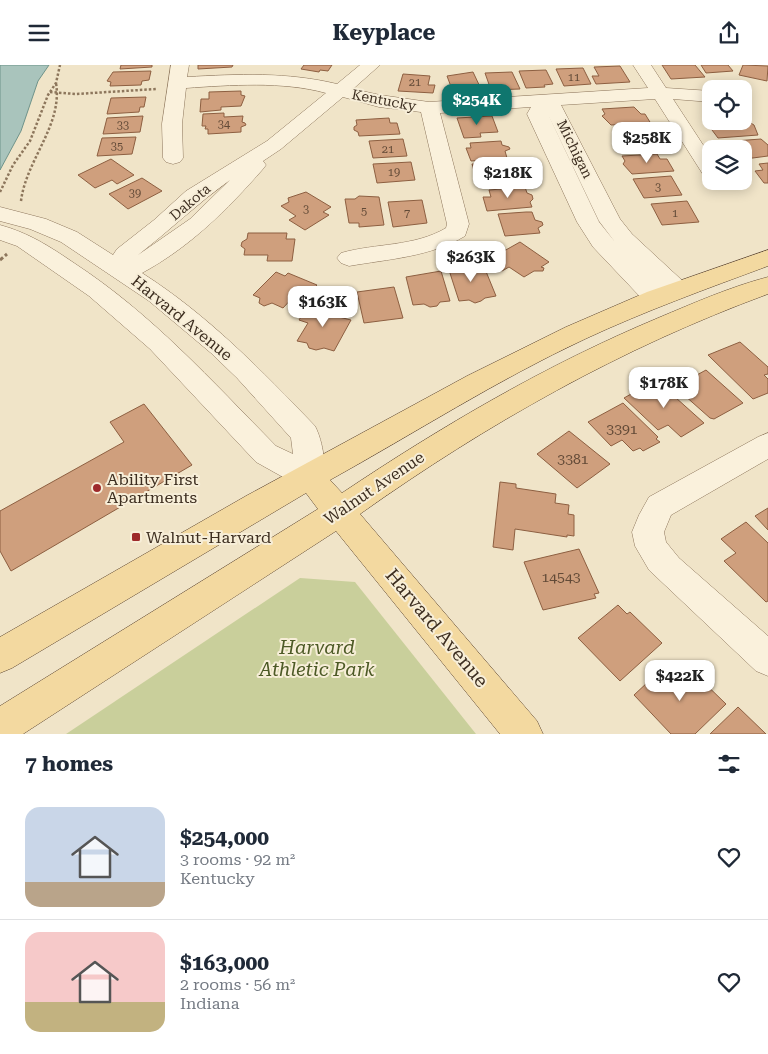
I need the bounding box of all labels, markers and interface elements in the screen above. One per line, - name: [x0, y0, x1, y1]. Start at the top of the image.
- icon: menu: [25, 19, 53, 47]
- icon: share: [715, 19, 743, 47]
- text: Keyplace: [333, 20, 435, 45]
- house number: 11: [568, 71, 580, 84]
- house number: 21: [409, 76, 421, 89]
- map controls: [702, 80, 752, 190]
- button: locate: [702, 80, 752, 130]
- pin: $254K: [442, 83, 512, 126]
- street label: Kentucky: [350, 86, 418, 114]
- text: $254K: [453, 90, 501, 109]
- street label: Michigan: [554, 117, 596, 181]
- house number: 34: [218, 118, 231, 131]
- house number: 33: [117, 119, 129, 132]
- pin: $258K: [612, 121, 682, 164]
- text: $258K: [623, 128, 671, 147]
- house number: 35: [111, 140, 123, 153]
- button: layers: [702, 140, 752, 190]
- house number: 21: [382, 143, 394, 156]
- pin: $218K: [473, 157, 543, 199]
- text: $218K: [484, 163, 532, 182]
- house number: 19: [388, 166, 400, 179]
- street label: Dakota: [166, 180, 214, 224]
- house number: 3: [655, 181, 661, 194]
- house number: 39: [129, 187, 141, 200]
- house number: 3: [303, 203, 309, 216]
- house number: 5: [361, 205, 367, 218]
- house number: 7: [404, 207, 410, 220]
- house number: 1: [672, 207, 678, 220]
- pin: $263K: [436, 241, 506, 283]
- text: $263K: [447, 247, 495, 266]
- street label: Harvard Avenue: [128, 271, 236, 365]
- pin: $163K: [288, 285, 358, 328]
- text: $163K: [299, 292, 347, 311]
- pin: $178K: [629, 367, 699, 409]
- text: $178K: [640, 373, 688, 392]
- house number: 3391: [606, 421, 638, 437]
- street label: Walnut Avenue: [320, 447, 428, 529]
- house number: 3381: [557, 451, 589, 467]
- place label: Ability First Apartments: [107, 470, 198, 507]
- marker: Ability First Apartments: [91, 482, 103, 494]
- place label: Walnut-Harvard: [146, 528, 271, 547]
- marker: Walnut-Harvard: [130, 531, 142, 543]
- street label: Harvard Avenue: [381, 564, 493, 692]
- house number: 14543: [541, 569, 581, 585]
- park label: Harvard Athletic Park: [258, 636, 375, 681]
- pin: $422K: [645, 659, 715, 702]
- text: $422K: [656, 666, 704, 685]
- icon: filters: [715, 750, 743, 778]
- text: 7 homes: [25, 752, 113, 776]
- text: $254,000: [180, 826, 269, 850]
- icon: home: [65, 827, 125, 887]
- icon: heart: [715, 843, 743, 871]
- text: 3 rooms · 92 m²: [180, 850, 295, 869]
- text: Kentucky: [180, 869, 255, 888]
- text: $163,000: [180, 951, 269, 975]
- icon: home: [65, 952, 125, 1012]
- icon: heart: [715, 968, 743, 996]
- text: 2 rooms · 56 m²: [180, 975, 295, 994]
- text: Indiana: [180, 994, 239, 1013]

